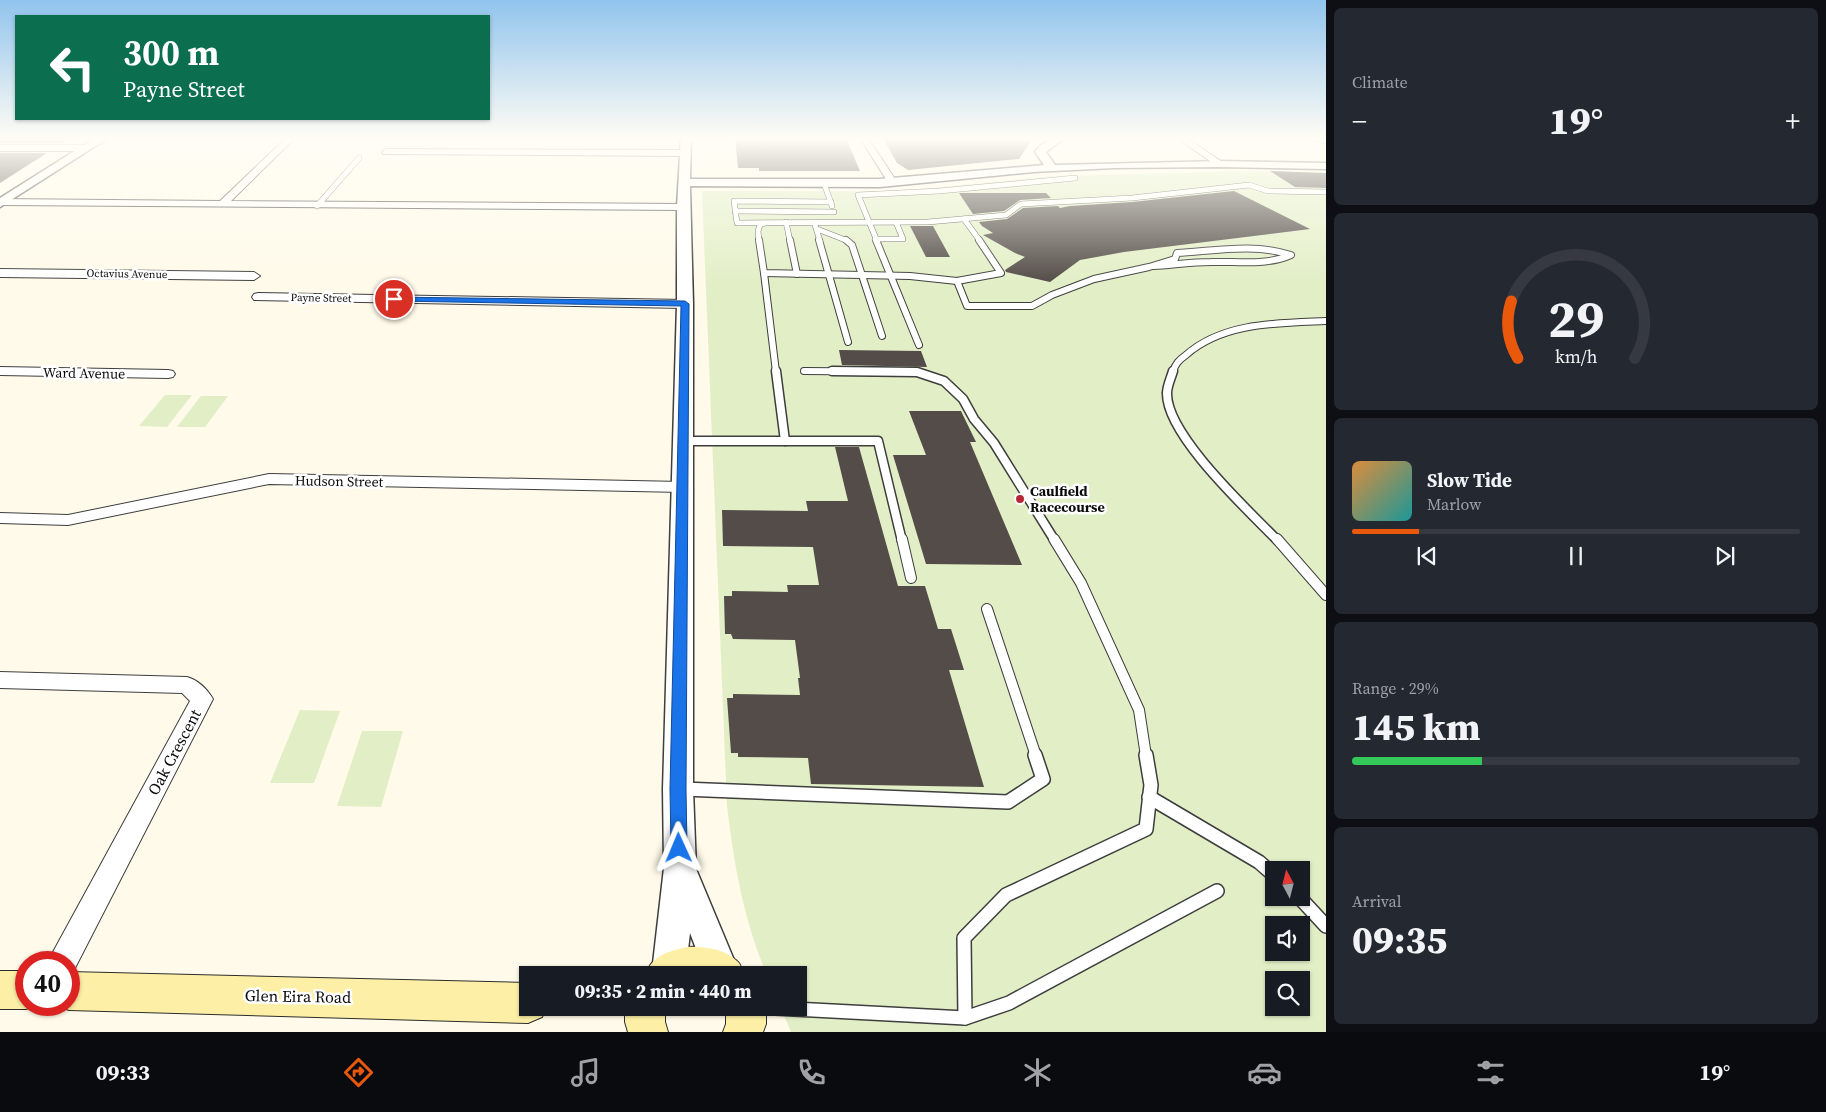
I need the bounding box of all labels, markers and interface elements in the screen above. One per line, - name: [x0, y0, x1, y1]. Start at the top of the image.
- text: 300 m: [123, 29, 219, 77]
- icon: left: [40, 35, 105, 100]
- text: Climate: [1352, 71, 1408, 93]
- text: Payne Street: [123, 74, 245, 104]
- text: 19°: [1549, 95, 1603, 147]
- text: −: [1352, 102, 1367, 140]
- text: +: [1785, 102, 1800, 140]
- street label: Octavius Avenue: [86, 266, 168, 282]
- pin: [373, 278, 415, 320]
- text: 29: [1548, 283, 1604, 354]
- icon: arrive: [380, 285, 408, 313]
- street label: Payne Street: [290, 290, 352, 306]
- text: km/h: [1555, 344, 1598, 369]
- street label: Ward Avenue: [43, 362, 125, 384]
- text: Slow Tide: [1427, 467, 1512, 493]
- street label: Hudson Street: [295, 470, 384, 492]
- place label: Caulfield Racecourse: [1030, 481, 1105, 517]
- marker: Caulfield Racecourse: [1014, 493, 1026, 505]
- text: Marlow: [1427, 493, 1482, 515]
- icon: previous: [1413, 542, 1441, 570]
- icon: pause: [1562, 542, 1590, 570]
- icon: next: [1711, 542, 1739, 570]
- text: Range · 29%: [1352, 677, 1439, 699]
- text: 145 km: [1352, 701, 1480, 753]
- street label: Oak Crescent: [142, 704, 206, 799]
- position arrow: [652, 821, 704, 873]
- north arrow: [1265, 861, 1310, 906]
- map controls: [1265, 861, 1310, 1016]
- text: Arrival: [1352, 890, 1401, 912]
- text: 09:35: [1352, 914, 1447, 966]
- button: sound: [1265, 916, 1310, 961]
- speed limit sign: 40: [15, 951, 80, 1016]
- button: search: [1265, 971, 1310, 1016]
- text: 09:35 · 2 min · 440 m: [574, 978, 752, 1004]
- street label: Glen Eira Road: [245, 984, 351, 1008]
- icon: directions: [341, 1055, 376, 1090]
- icon: music: [568, 1055, 603, 1090]
- icon: phone: [794, 1055, 829, 1090]
- icon: climate: [1020, 1055, 1055, 1090]
- icon: car: [1247, 1055, 1282, 1090]
- icon: filters: [1473, 1055, 1508, 1090]
- text: 09:33: [96, 1057, 150, 1087]
- text: 19°: [1699, 1057, 1730, 1087]

